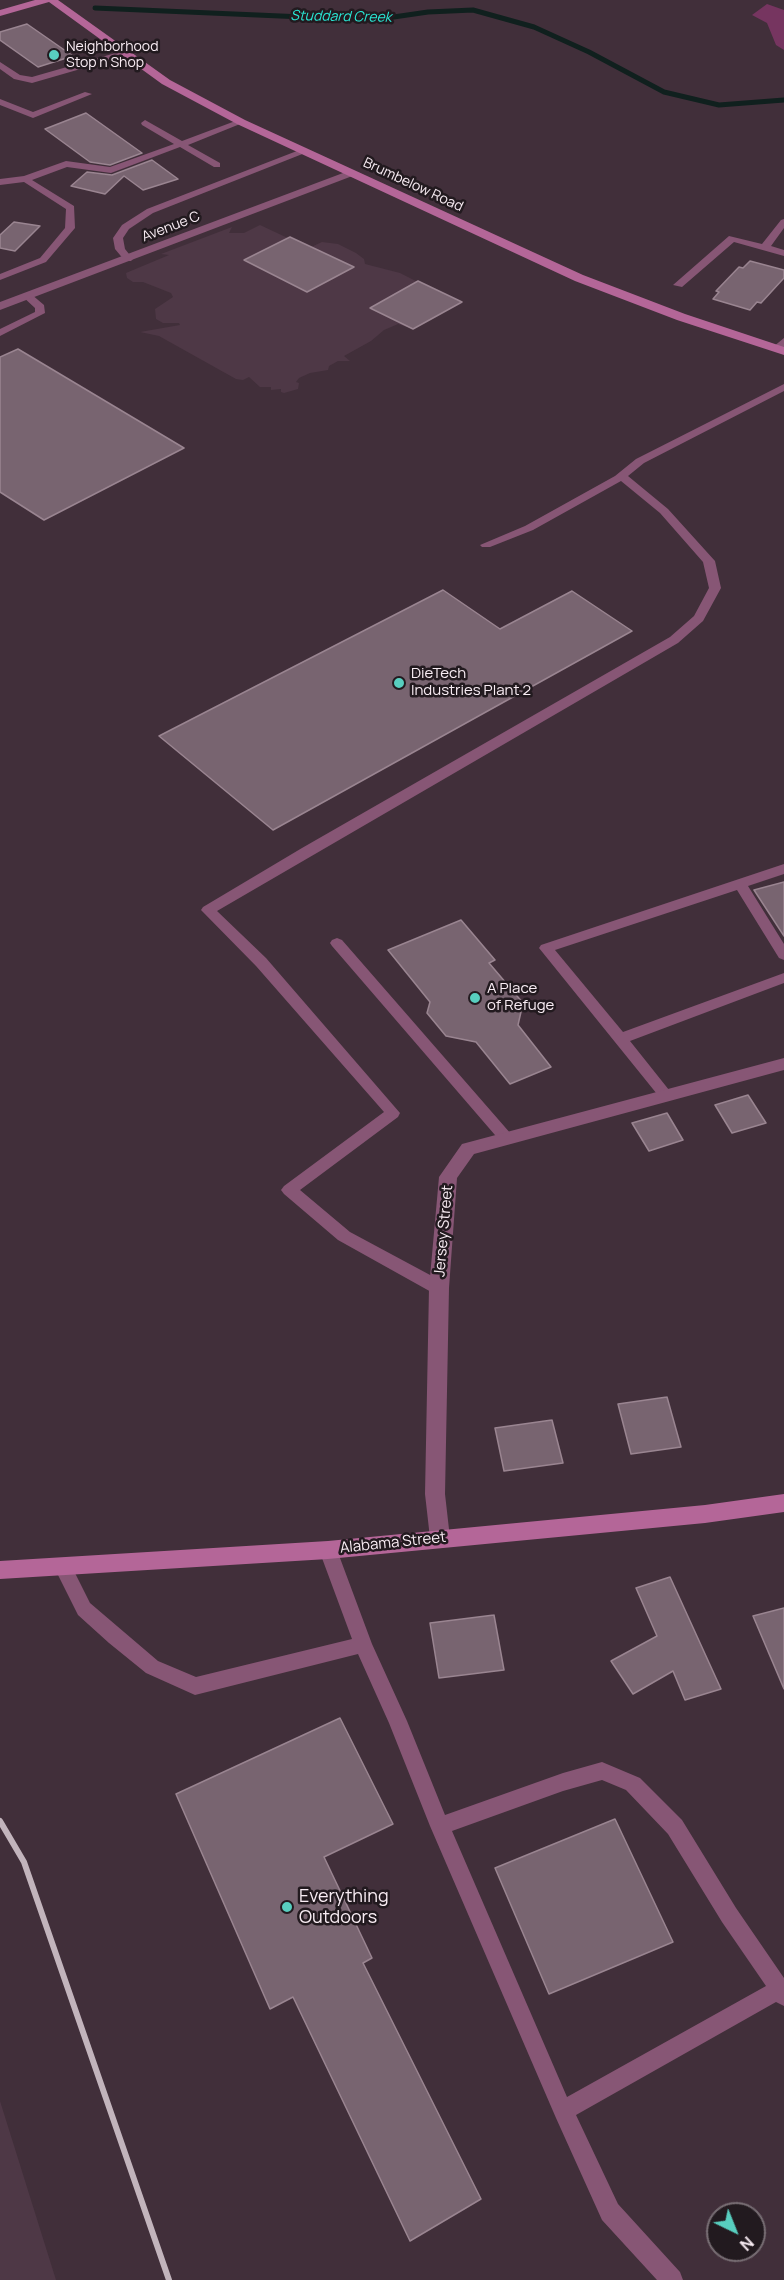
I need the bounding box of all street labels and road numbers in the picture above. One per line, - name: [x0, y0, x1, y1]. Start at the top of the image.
- street label: Brumbelow Road: [360, 155, 466, 215]
- street label: Avenue C: [140, 208, 202, 246]
- street label: Jersey Street: [431, 1184, 457, 1278]
- street label: Alabama Street: [339, 1528, 447, 1558]

